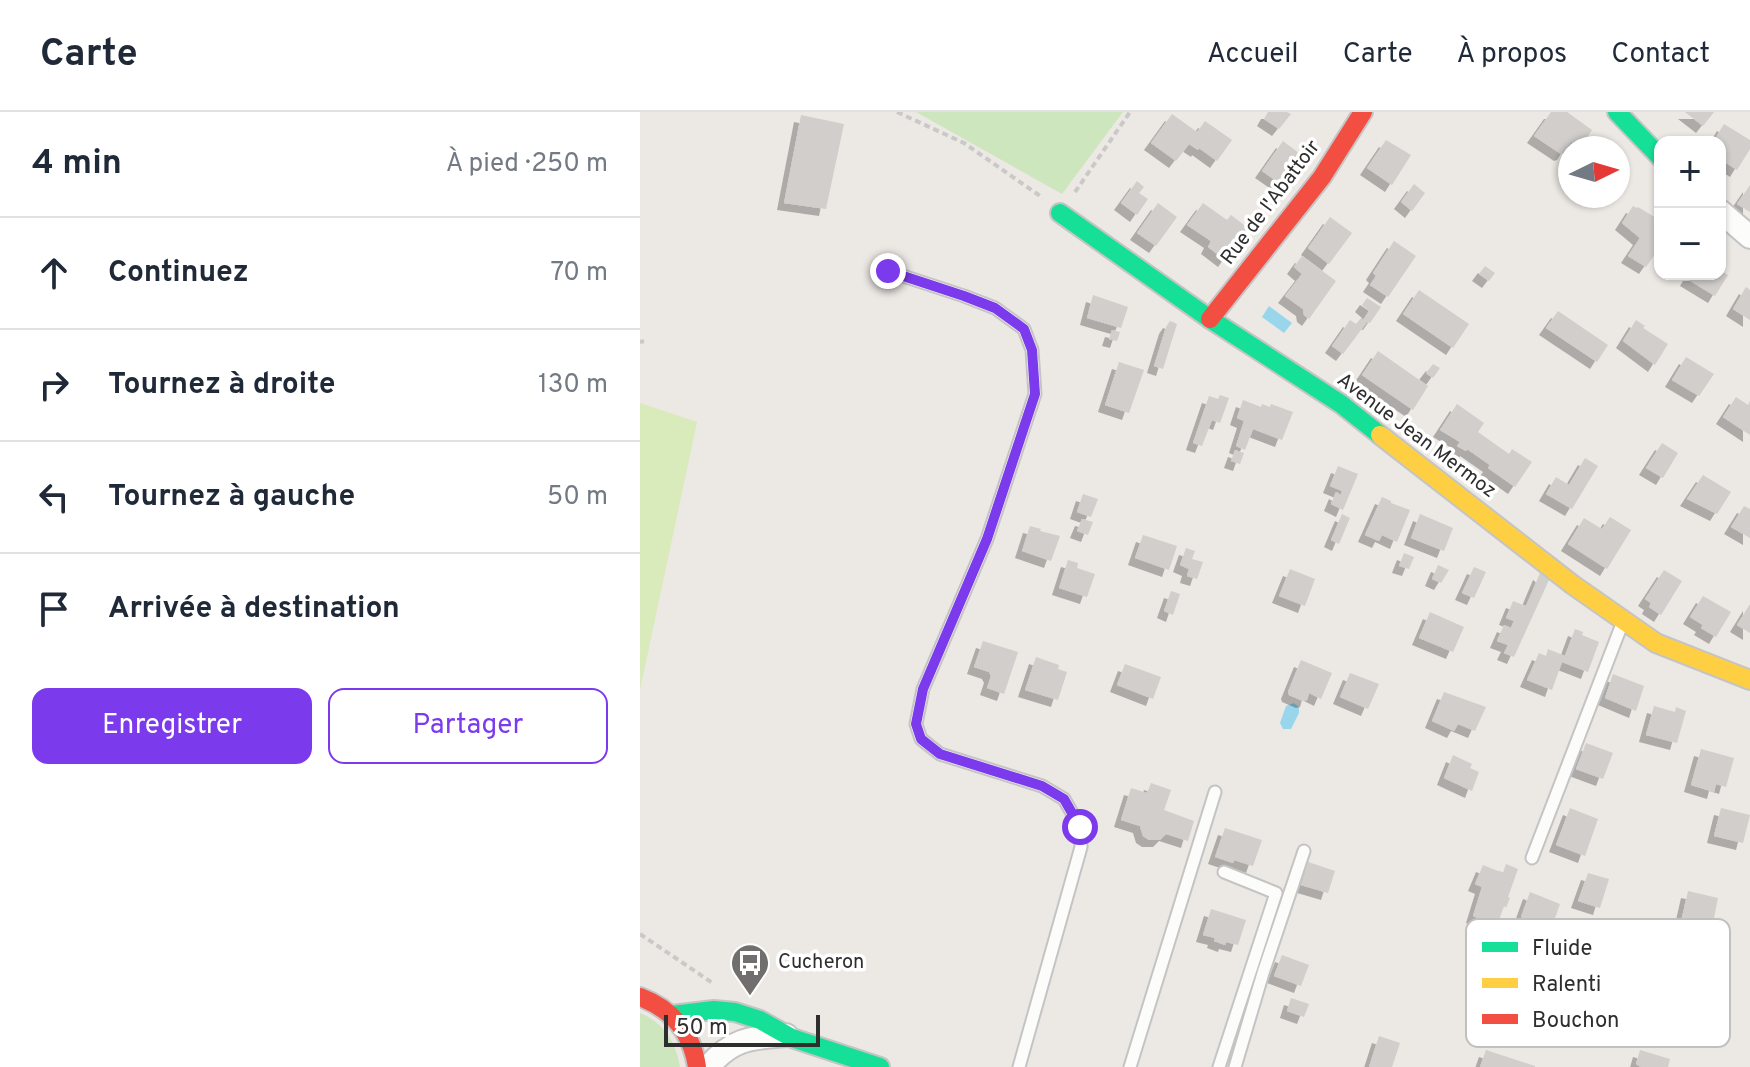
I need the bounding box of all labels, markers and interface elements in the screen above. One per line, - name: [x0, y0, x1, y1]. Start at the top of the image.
- text: Carte: [40, 31, 138, 80]
- text: Accueil: [1207, 37, 1299, 73]
- text: Carte: [1343, 37, 1413, 73]
- text: À propos: [1457, 37, 1567, 73]
- text: Contact: [1611, 37, 1710, 73]
- street label: Rue de l'Abattoir: [1216, 135, 1327, 271]
- north arrow: [1558, 136, 1630, 208]
- map controls: [1654, 136, 1726, 280]
- button: +: [1654, 136, 1726, 208]
- text: 4 min: [32, 143, 122, 186]
- text: À pied · 250 m: [446, 148, 608, 181]
- button: −: [1654, 208, 1726, 280]
- icon: ahead: [32, 251, 76, 295]
- route end: [870, 253, 906, 289]
- text: Continuez: [108, 255, 249, 292]
- text: 70 m: [550, 257, 608, 290]
- icon: right: [32, 363, 76, 407]
- text: Tournez à droite: [108, 367, 336, 404]
- street label: Avenue Jean Mermoz: [1331, 368, 1501, 504]
- text: 130 m: [538, 369, 608, 402]
- icon: left: [32, 475, 76, 519]
- text: Tournez à gauche: [108, 479, 355, 516]
- text: 50 m: [547, 481, 608, 514]
- icon: arrive: [32, 587, 76, 631]
- text: Arrivée à destination: [108, 591, 400, 628]
- button: Enregistrer: [32, 688, 312, 764]
- button: Partager: [328, 688, 608, 764]
- route start: [1062, 809, 1098, 845]
- legend: [1466, 919, 1730, 1047]
- text: Fluide: [1532, 936, 1592, 963]
- bus stop icon: Cucheron: [729, 942, 771, 997]
- place label: Cucheron: [778, 950, 864, 976]
- text: Ralenti: [1532, 972, 1601, 999]
- text: Bouchon: [1532, 1008, 1619, 1035]
- scale bar: [664, 1011, 820, 1047]
- text: 50 m: [676, 1015, 728, 1042]

